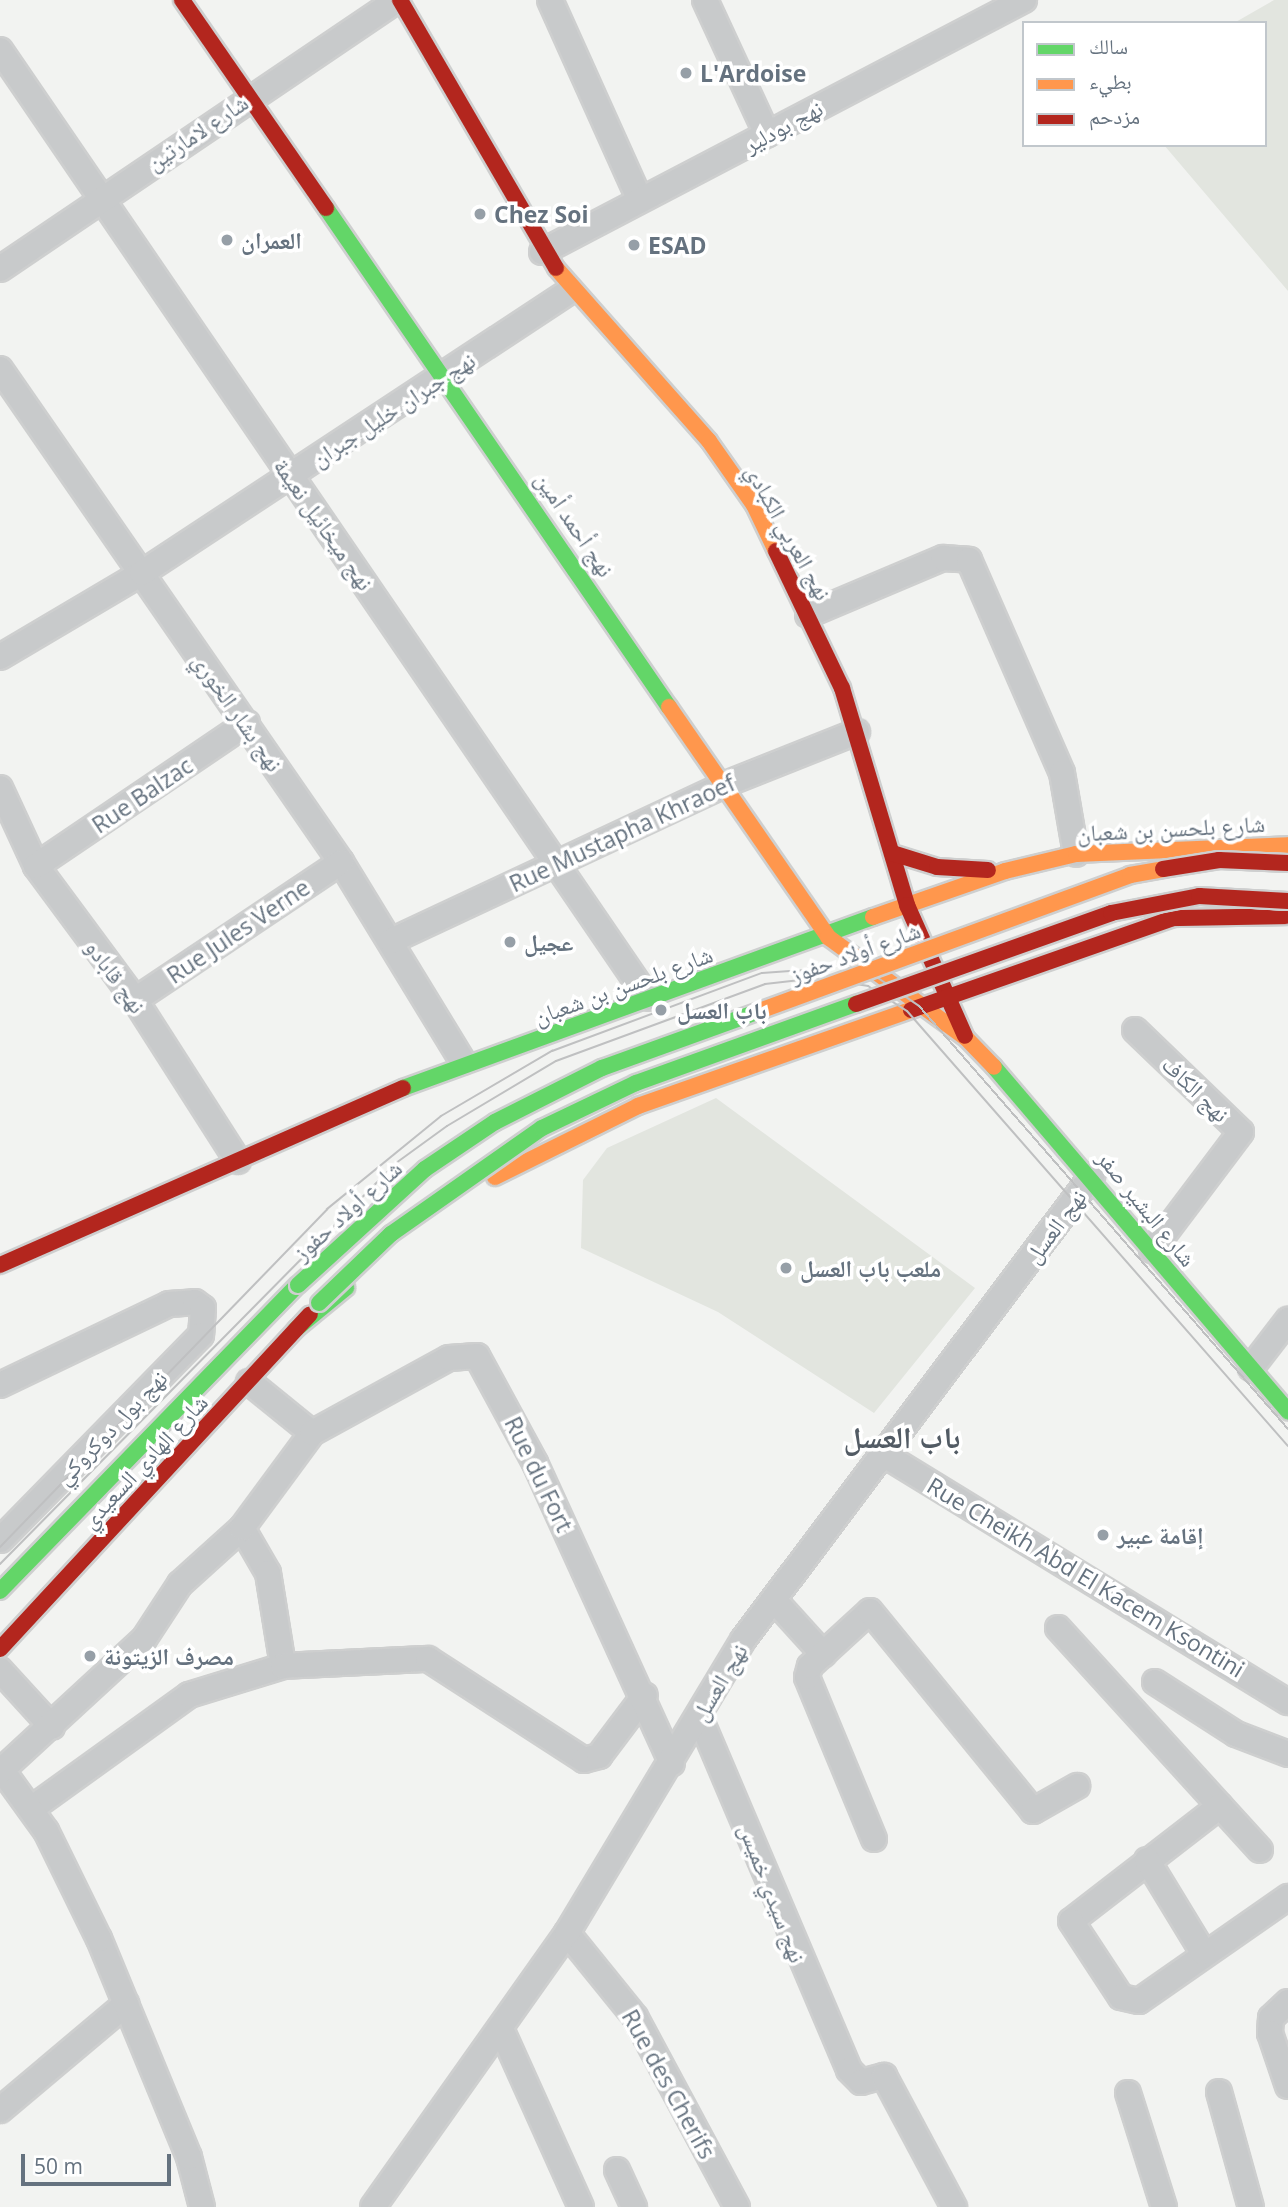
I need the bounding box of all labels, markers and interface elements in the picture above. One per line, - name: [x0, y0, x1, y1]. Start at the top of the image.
- legend: [1022, 21, 1267, 147]
- text: سالك: [1089, 32, 1128, 60]
- place label: L'Ardoise: [700, 59, 806, 87]
- marker: L'Ardoise: [678, 65, 694, 81]
- text: بطيء: [1089, 67, 1132, 95]
- street label: شارع لامارتين: [141, 88, 253, 176]
- street label: نهج بودلير: [739, 94, 827, 158]
- text: مزدحم: [1089, 102, 1140, 130]
- place label: Chez Soi: [494, 200, 588, 228]
- marker: Chez Soi: [472, 206, 488, 222]
- place label: العمران: [241, 226, 302, 254]
- place label: ESAD: [648, 231, 706, 259]
- marker: العمران: [219, 232, 235, 248]
- marker: ESAD: [626, 237, 642, 253]
- street label: نهج جبران خليل جبران: [306, 346, 480, 472]
- street label: نهج ميخائيل نعيمة: [268, 453, 380, 595]
- street label: نهج العربي الكبادي: [740, 459, 838, 605]
- street label: نهج أحمد أمين: [530, 466, 620, 582]
- street label: نهج بشار الخوري: [187, 648, 289, 776]
- street label: Rue Balzac: [87, 751, 197, 839]
- street label: Rue Mustapha Khraoef: [505, 769, 739, 897]
- street label: شارع بلحسن بن شعبان: [1076, 809, 1266, 847]
- street label: Rue Jules Verne: [161, 873, 315, 989]
- street label: شارع أولاد حفوز: [786, 916, 924, 988]
- place label: عجيل: [524, 928, 573, 956]
- street label: نهج قابادو: [80, 934, 152, 1018]
- marker: عجيل: [502, 934, 518, 950]
- street label: شارع بلحسن بن شعبان: [530, 940, 716, 1030]
- place label: باب العسل: [677, 996, 767, 1024]
- marker: باب العسل: [651, 1000, 671, 1020]
- street label: نهج الكاف: [1157, 1050, 1235, 1128]
- street label: شارع البشير صفر: [1092, 1144, 1202, 1272]
- street label: شارع أولاد حفوز: [287, 1154, 407, 1266]
- street label: نهج العسل: [1018, 1184, 1092, 1268]
- place label: ملعب باب العسل: [800, 1254, 941, 1282]
- marker: ملعب باب العسل: [778, 1260, 794, 1276]
- street label: نهج بول دوكروكي: [50, 1364, 172, 1490]
- street label: شارع الهادي السعيدي: [75, 1388, 213, 1534]
- street label: Rue du Fort: [499, 1412, 579, 1536]
- district label: باب العسل: [844, 1419, 960, 1455]
- street label: Rue Cheikh Abd El Kacem Ksontini: [923, 1471, 1249, 1683]
- place label: إقامة عبير: [1117, 1521, 1204, 1549]
- marker: إقامة عبير: [1095, 1527, 1111, 1543]
- street label: نهج العسل: [685, 1638, 753, 1726]
- place label: مصرف الزيتونة: [104, 1642, 234, 1670]
- marker: مصرف الزيتونة: [82, 1648, 98, 1664]
- street label: نهج سيدي خميس: [734, 1820, 812, 1966]
- street label: Rue des Cherifs: [617, 2004, 721, 2164]
- scale bar: [24, 2140, 175, 2184]
- text: 50 m: [34, 2152, 83, 2180]

